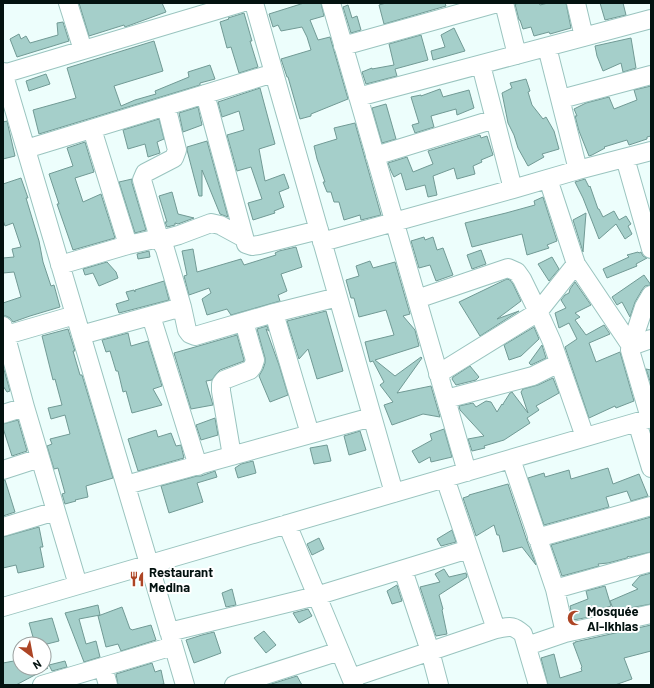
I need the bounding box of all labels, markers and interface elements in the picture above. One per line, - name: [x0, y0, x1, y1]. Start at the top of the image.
- place label: Restaurant Medina: [149, 564, 213, 595]
- restaurant icon: Restaurant Medina: [128, 570, 146, 588]
- place label: Mosquée Al-Ikhlas: [587, 603, 639, 634]
- mosque icon: Mosquée Al-Ikhlas: [566, 609, 584, 627]
- north arrow: [12, 636, 52, 676]
- text: N: [31, 657, 44, 672]

